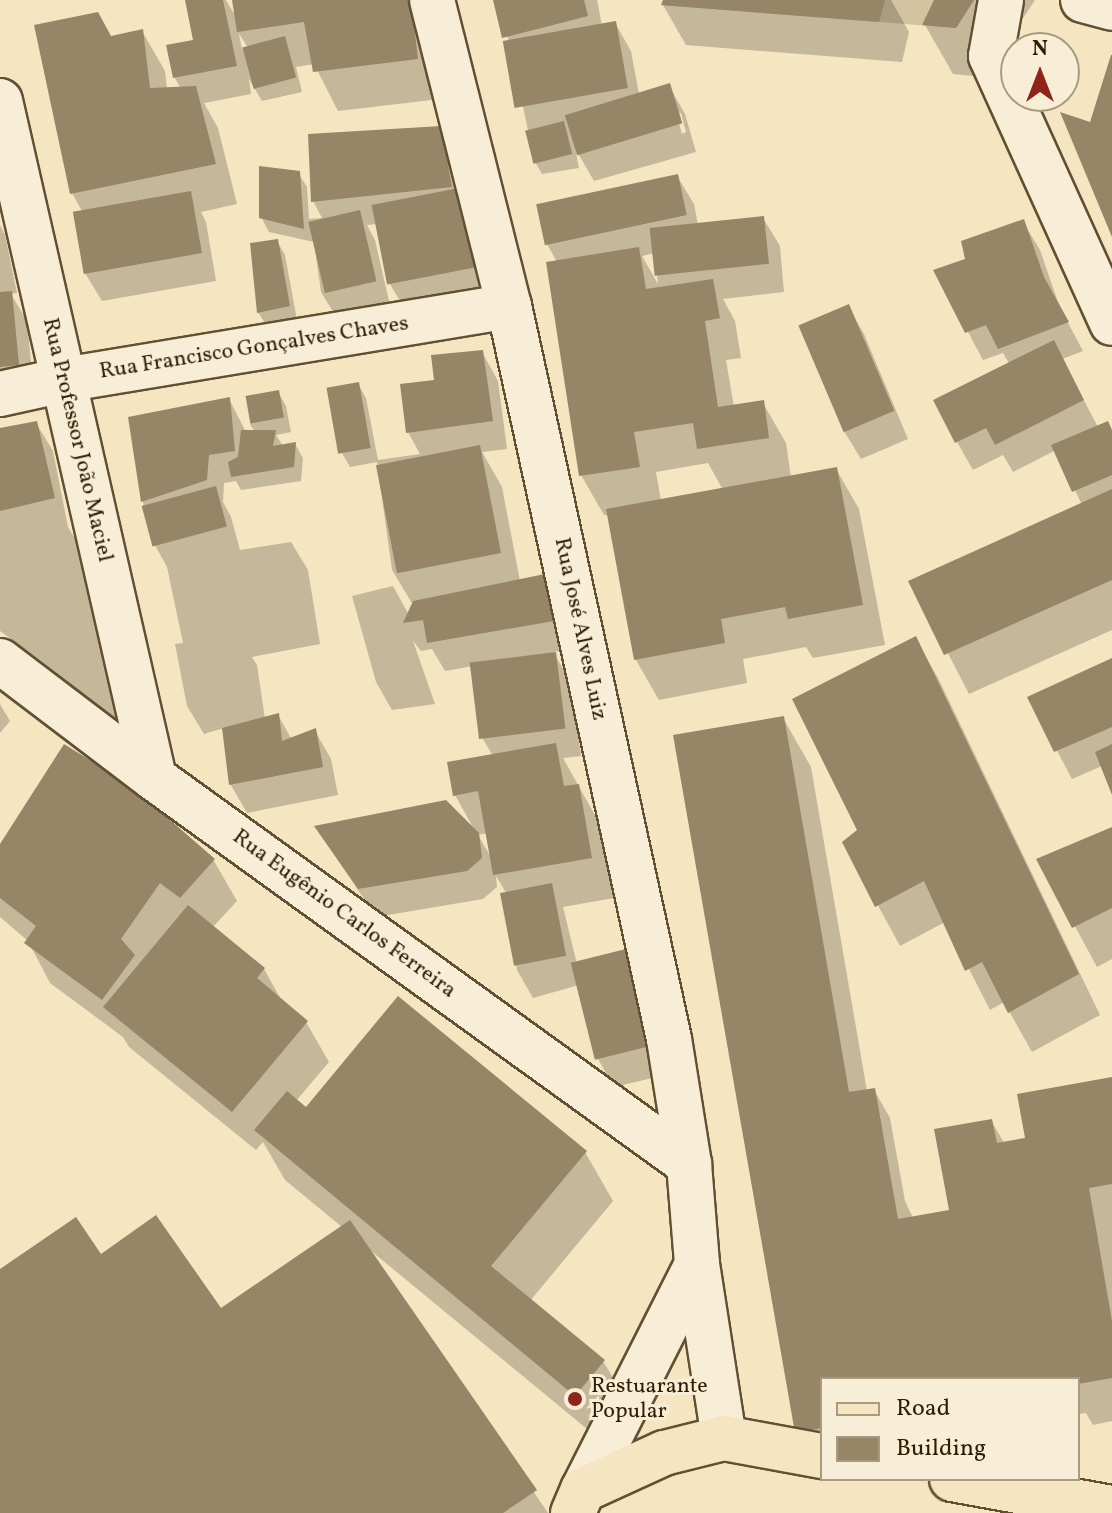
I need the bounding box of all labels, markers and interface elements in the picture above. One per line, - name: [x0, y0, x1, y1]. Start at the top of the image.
- north arrow: [1000, 32, 1080, 112]
- text: N: [1032, 34, 1048, 65]
- street label: Rua Francisco Gonçalves Chaves: [98, 311, 410, 385]
- street label: Rua Professor João Maciel: [36, 315, 118, 565]
- street label: Rua José Alves Luiz: [548, 535, 612, 723]
- street label: Rua Eugênio Carlos Ferreira: [227, 824, 461, 1004]
- place label: Restuarante Popular: [591, 1373, 708, 1424]
- legend: [820, 1377, 1080, 1481]
- marker: Restuarante Popular: [566, 1390, 584, 1408]
- text: Road: [896, 1392, 950, 1426]
- text: Building: [896, 1432, 986, 1466]

